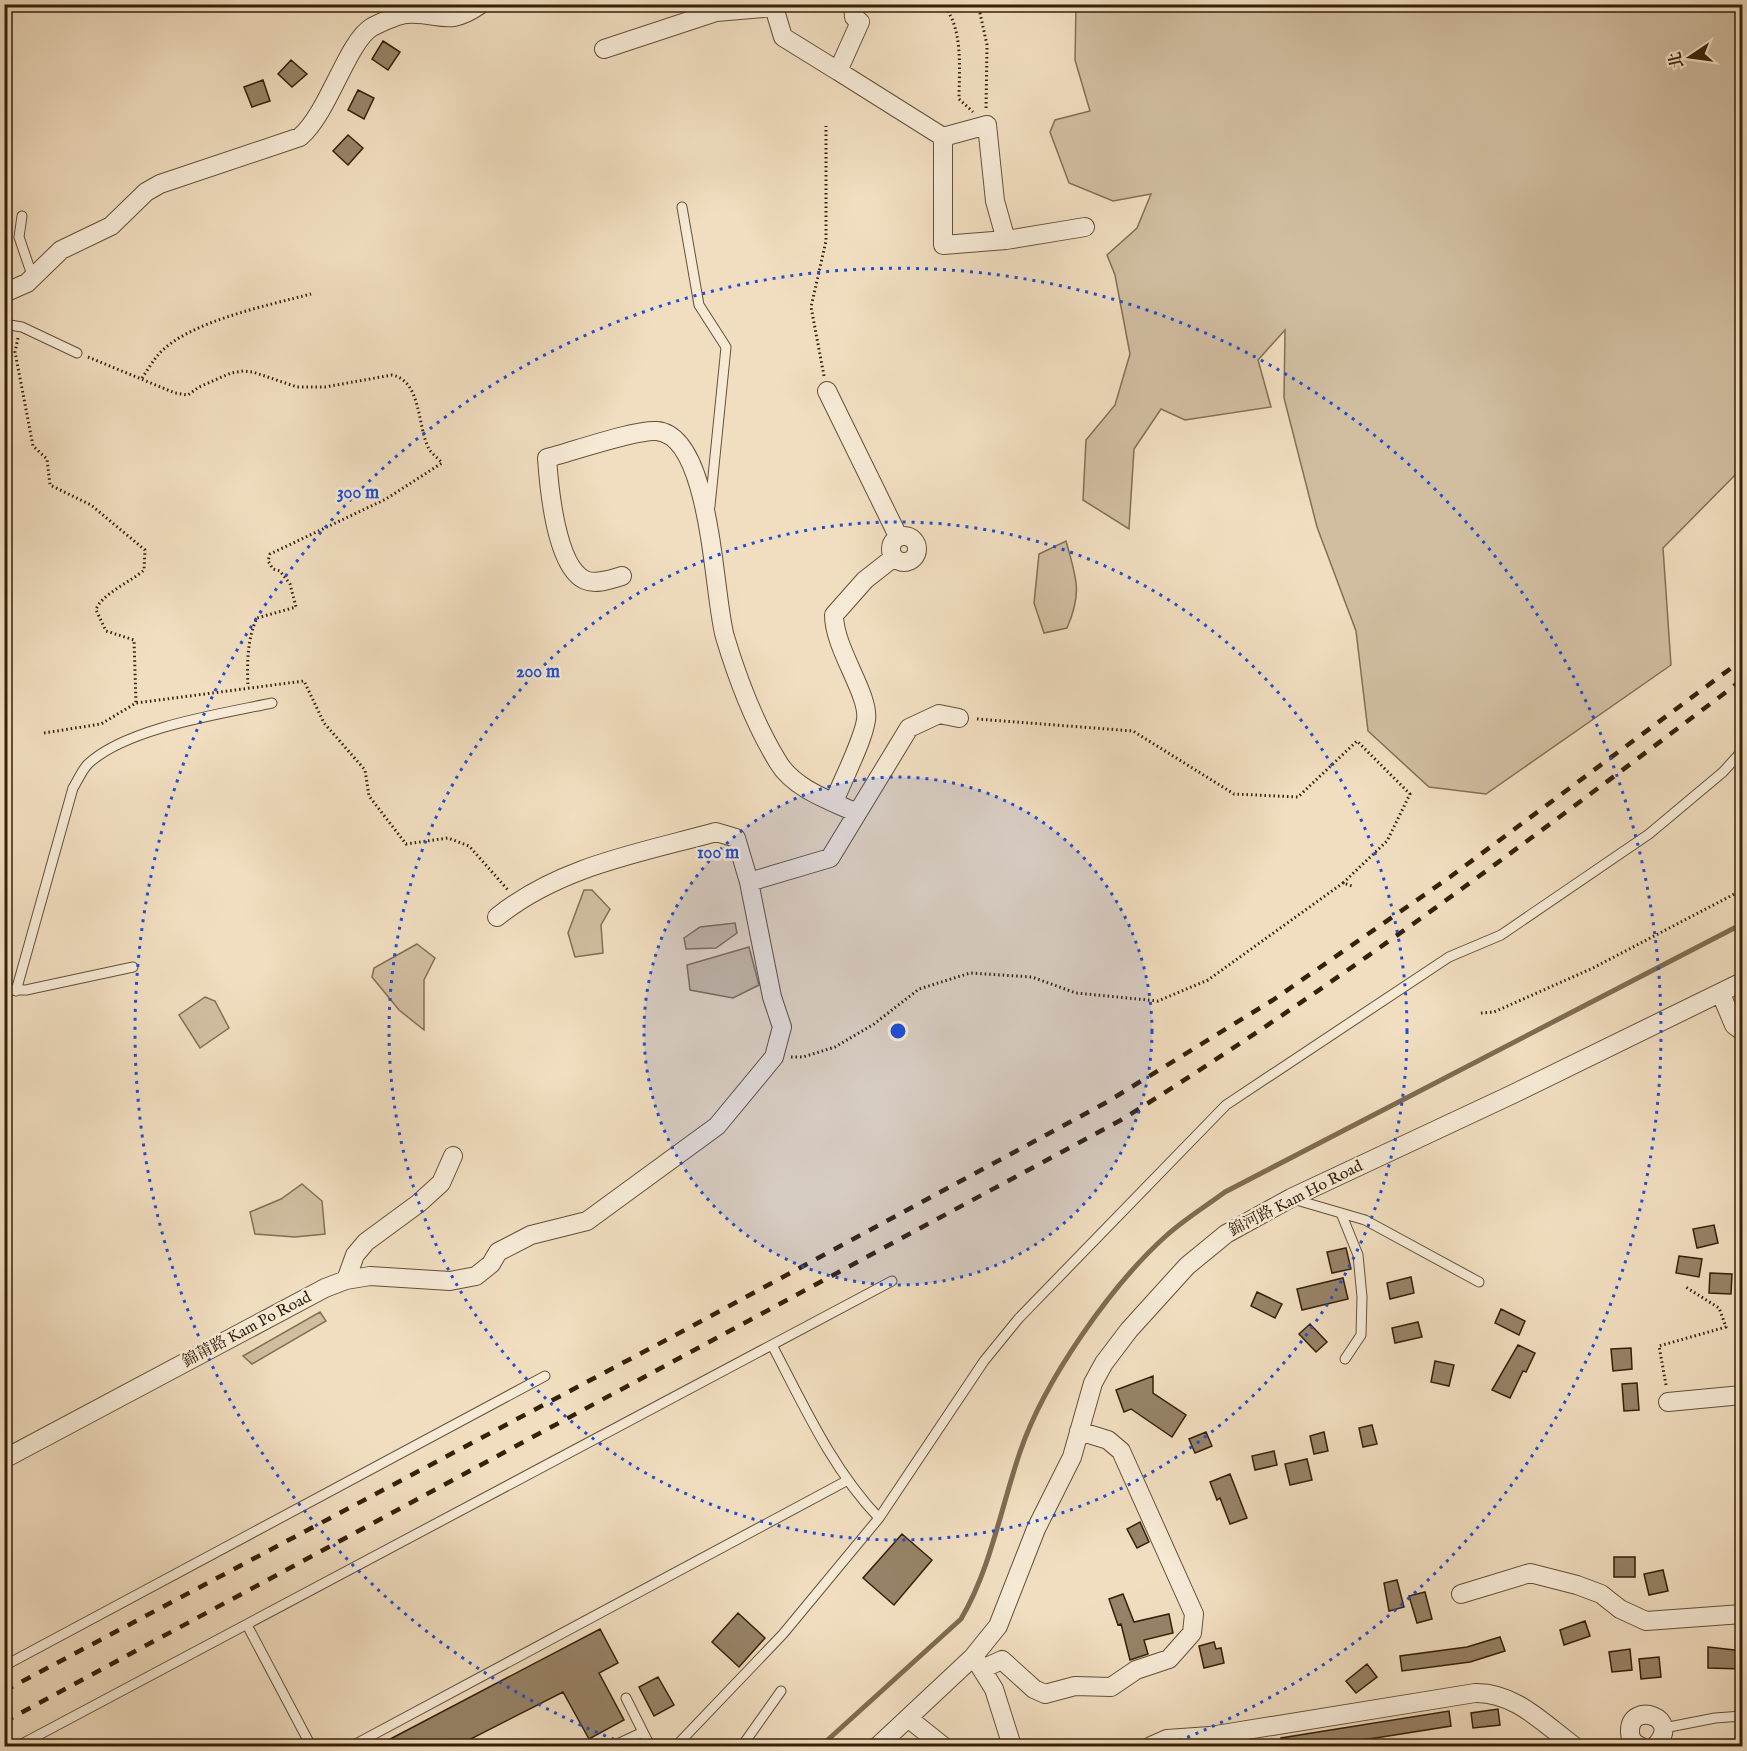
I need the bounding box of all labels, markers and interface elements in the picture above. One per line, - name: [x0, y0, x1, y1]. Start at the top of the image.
- north arrow: [1660, 27, 1720, 87]
- text: 北: [1666, 50, 1689, 70]
- text: 300 m: [337, 482, 379, 505]
- text: 200 m: [516, 661, 560, 684]
- text: 100 m: [697, 842, 739, 865]
- centre of rings: [888, 1021, 908, 1041]
- street label: 錦河路 Kam Ho Road: [1225, 1156, 1367, 1242]
- street label: 錦莆路 Kam Po Road: [178, 1287, 315, 1373]

